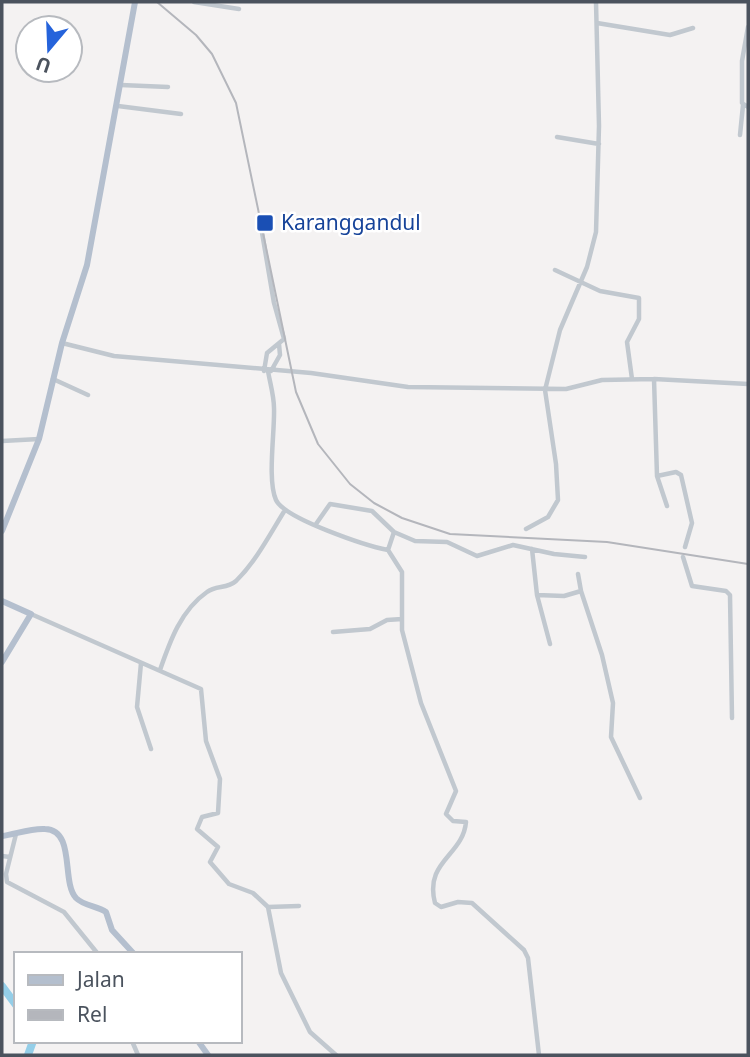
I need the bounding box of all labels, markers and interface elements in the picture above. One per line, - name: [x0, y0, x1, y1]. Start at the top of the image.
- north arrow: [14, 14, 84, 84]
- text: U: [32, 50, 54, 80]
- place label: Karanggandul: [281, 208, 421, 236]
- marker: Karanggandul: [255, 213, 275, 233]
- legend: [14, 952, 242, 1043]
- text: Jalan: [75, 965, 125, 993]
- text: Rel: [77, 1000, 107, 1028]

